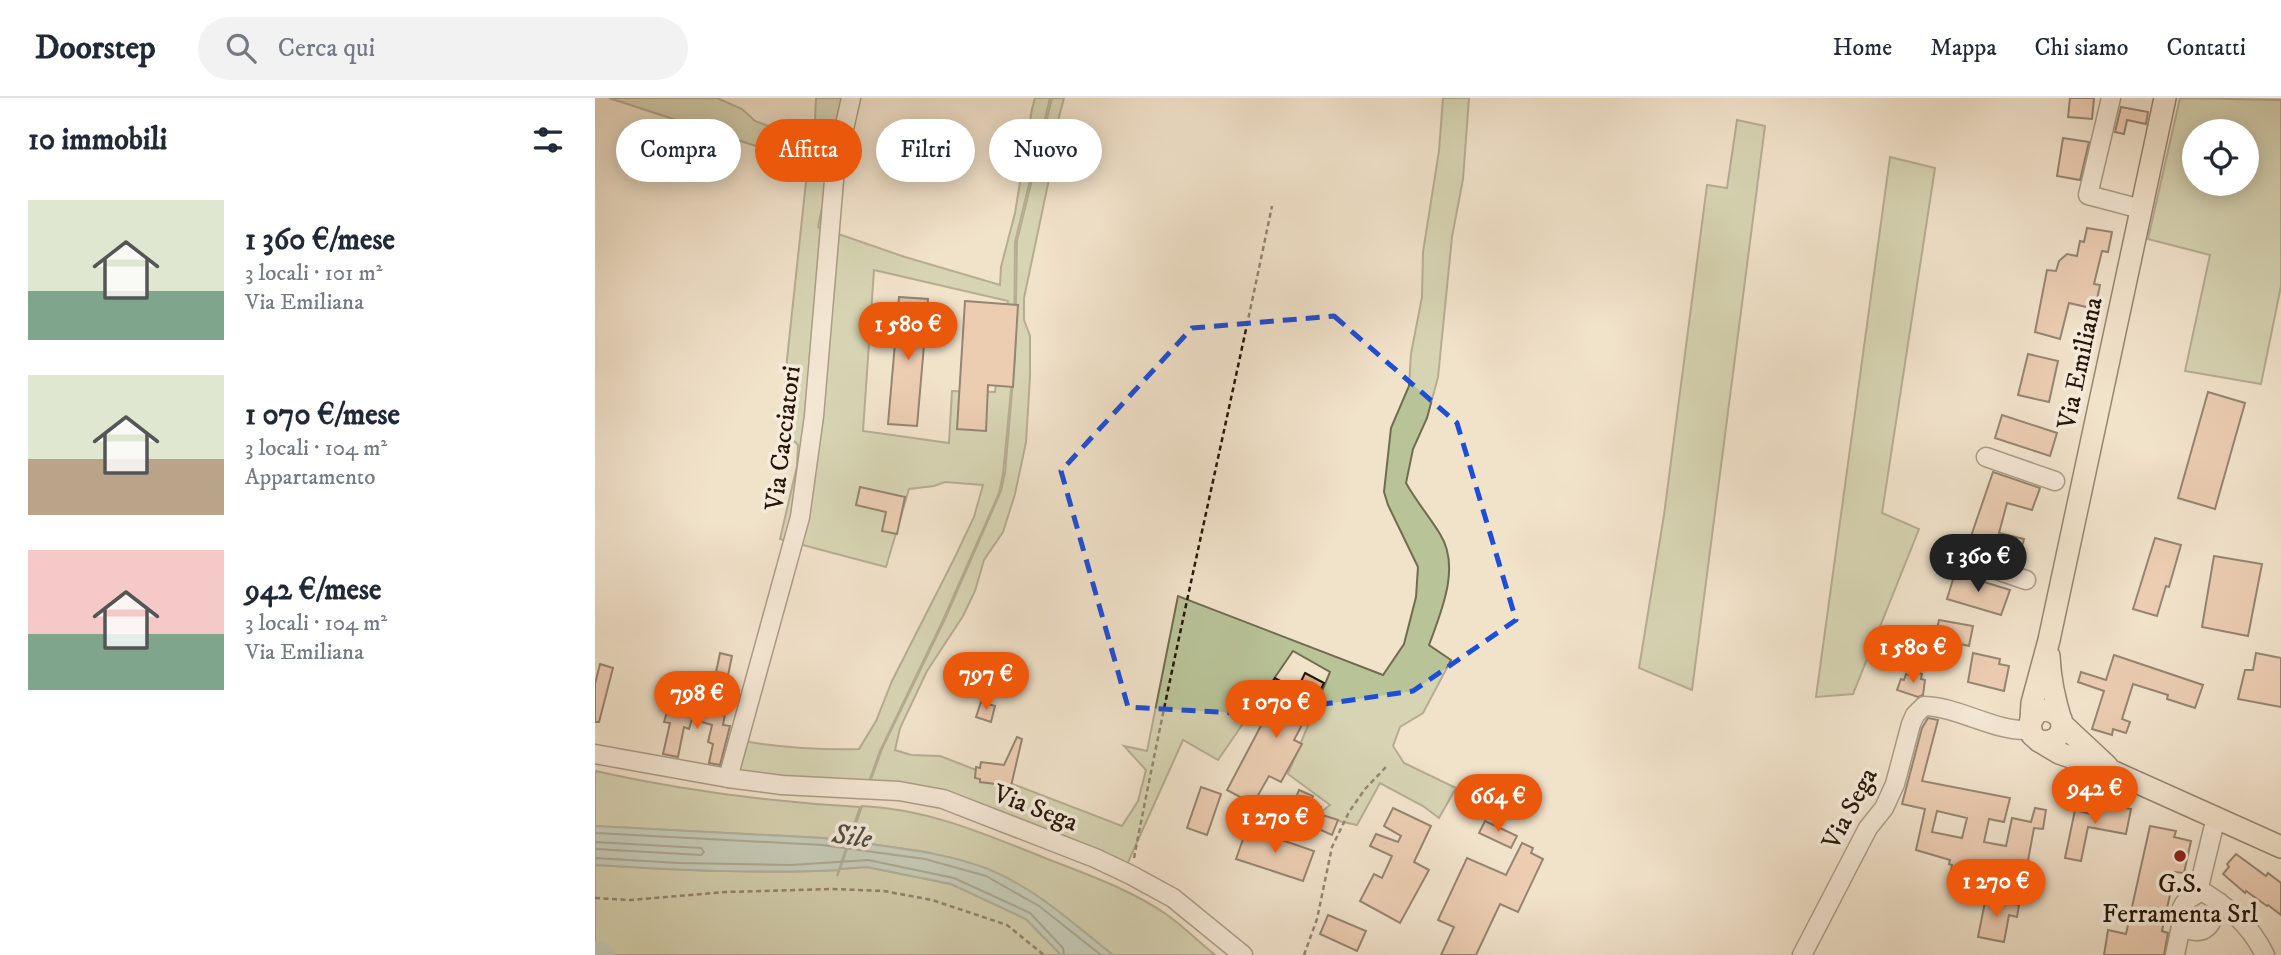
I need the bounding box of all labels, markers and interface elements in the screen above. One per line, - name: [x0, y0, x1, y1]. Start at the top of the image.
- search box: [198, 17, 688, 80]
- text: Doorstep: [35, 28, 156, 69]
- icon: search: [222, 29, 260, 67]
- text: Cerca qui: [278, 32, 375, 65]
- text: Home: [1833, 33, 1892, 63]
- text: Mappa: [1930, 33, 1997, 63]
- text: Chi siamo: [2035, 33, 2129, 63]
- text: Contatti: [2167, 33, 2246, 63]
- chip: Compra: [616, 119, 741, 182]
- chip: Affitta: [755, 119, 862, 182]
- chip: Filtri: [876, 119, 975, 182]
- chip: Nuovo: [989, 119, 1102, 182]
- map controls: [2182, 119, 2259, 196]
- button: locate: [2182, 119, 2259, 196]
- icon: filters: [529, 121, 567, 159]
- text: 10 immobili: [28, 122, 167, 159]
- text: 1 360 €/mese: [245, 222, 395, 259]
- icon: home: [84, 228, 168, 312]
- text: 3 locali · 101 m²: [245, 259, 382, 288]
- text: Via Emiliana: [245, 288, 364, 317]
- street label: Via Emiliana: [2050, 294, 2111, 433]
- pin: 1 580 €: [843, 302, 973, 362]
- text: 1 580 €: [874, 310, 942, 339]
- street label: Via Cacciatori: [758, 364, 809, 513]
- text: 1 070 €/mese: [245, 397, 400, 434]
- icon: home: [84, 403, 168, 487]
- text: 3 locali · 104 m²: [245, 434, 387, 463]
- text: Appartamento: [245, 463, 375, 492]
- pin: 1 360 €: [1913, 534, 2043, 594]
- text: 1 360 €: [1946, 542, 2010, 571]
- text: 942 €/mese: [245, 572, 381, 609]
- icon: home: [84, 578, 168, 662]
- text: 3 locali · 104 m²: [245, 609, 387, 638]
- pin: 1 580 €: [1848, 626, 1978, 685]
- text: 1 580 €: [1879, 633, 1947, 662]
- text: Via Emiliana: [245, 638, 364, 667]
- pin: 797 €: [937, 652, 1035, 712]
- text: 797 €: [959, 660, 1013, 689]
- pin: 798 €: [648, 672, 746, 731]
- text: 798 €: [670, 679, 724, 708]
- pin: 1 070 €: [1211, 680, 1341, 740]
- text: 1 070 €: [1242, 688, 1310, 717]
- street label: Via Sega: [1815, 762, 1885, 856]
- pin: 942 €: [2046, 766, 2144, 826]
- pin: 664 €: [1449, 774, 1547, 834]
- text: 942 €: [2068, 774, 2122, 803]
- street label: Via Sega: [988, 777, 1082, 840]
- text: 664 €: [1470, 782, 1526, 811]
- pin: 1 270 €: [1210, 796, 1340, 855]
- text: 1 270 €: [1241, 803, 1309, 832]
- water label: Sile: [829, 817, 875, 856]
- marker: G.S. Ferramenta Srl: [2172, 848, 2188, 864]
- pin: 1 270 €: [1931, 860, 2061, 919]
- text: 1 270 €: [1962, 867, 2030, 896]
- place label: G.S. Ferramenta Srl: [2102, 868, 2258, 931]

